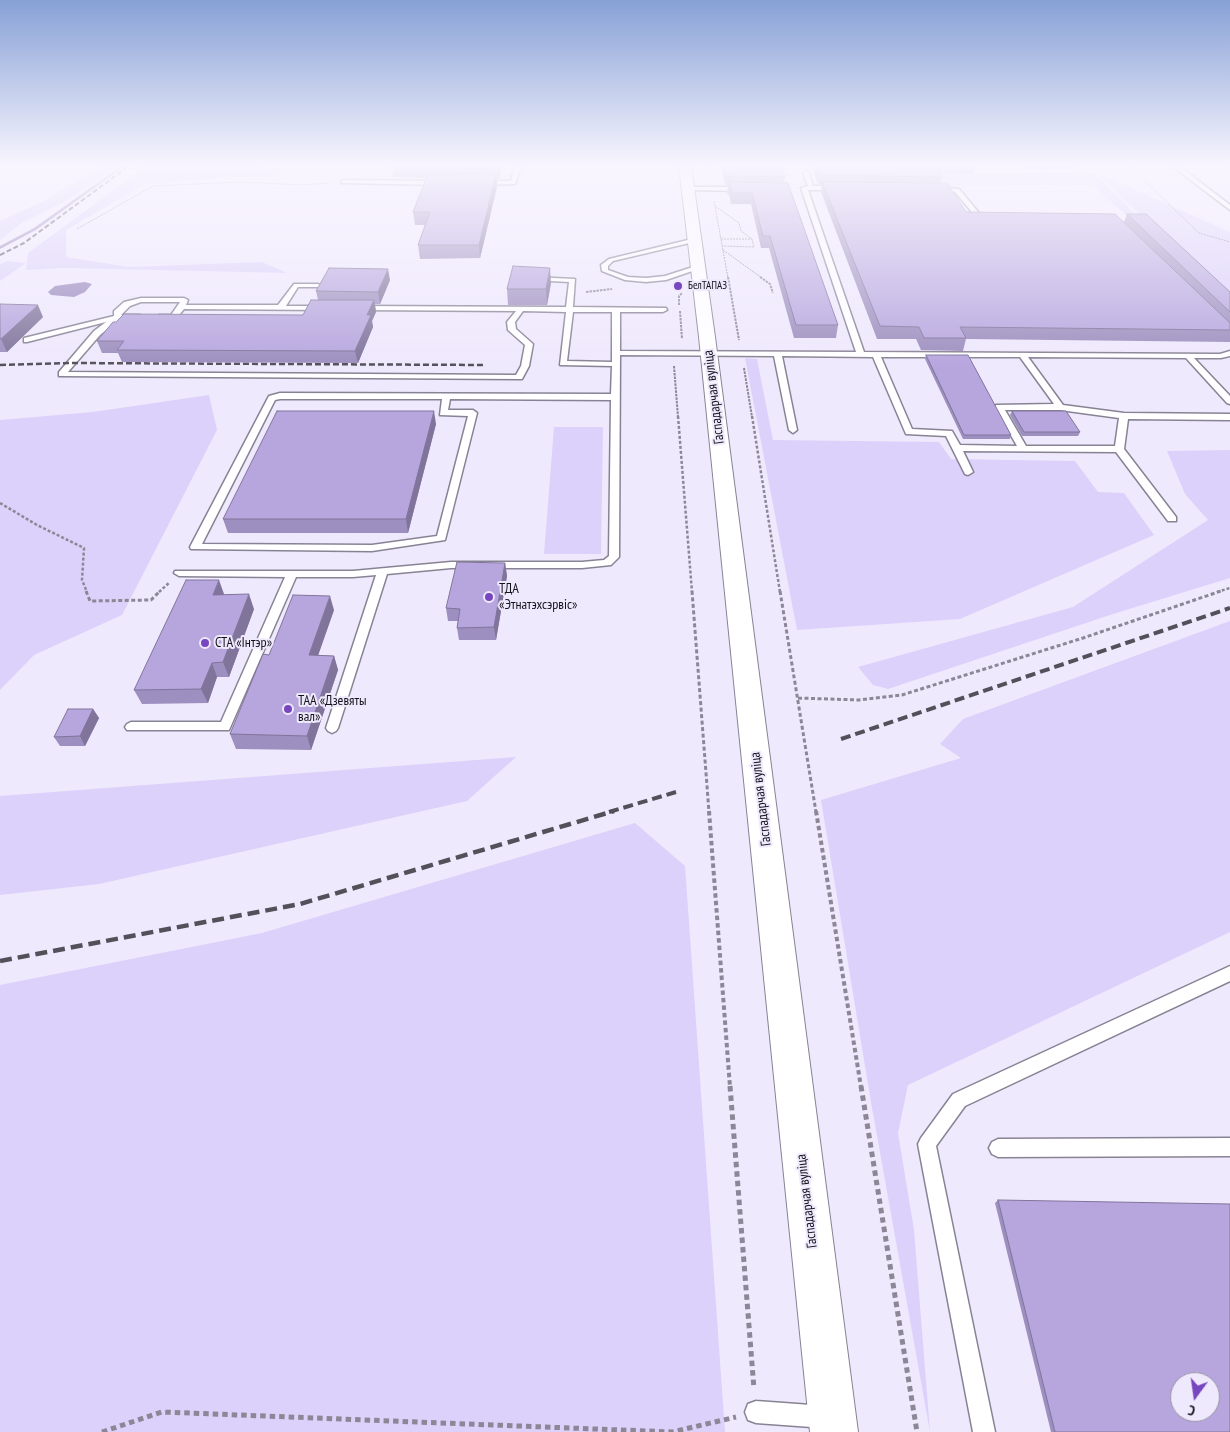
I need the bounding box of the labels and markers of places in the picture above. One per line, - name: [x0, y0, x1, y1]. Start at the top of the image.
- place label: БелТАПАЗ: [688, 279, 727, 293]
- marker: БелТАПАЗ: [672, 280, 684, 292]
- place label: ТДА «Этнатэхсэрвіс»: [499, 581, 577, 614]
- marker: ТДА «Этнатэхсэрвіс»: [483, 591, 495, 603]
- place label: СТА «Інтэр»: [215, 635, 272, 651]
- marker: СТА «Інтэр»: [199, 637, 211, 649]
- place label: ТАА «Дзевяты вал»: [298, 693, 366, 726]
- marker: ТАА «Дзевяты вал»: [282, 703, 294, 715]

